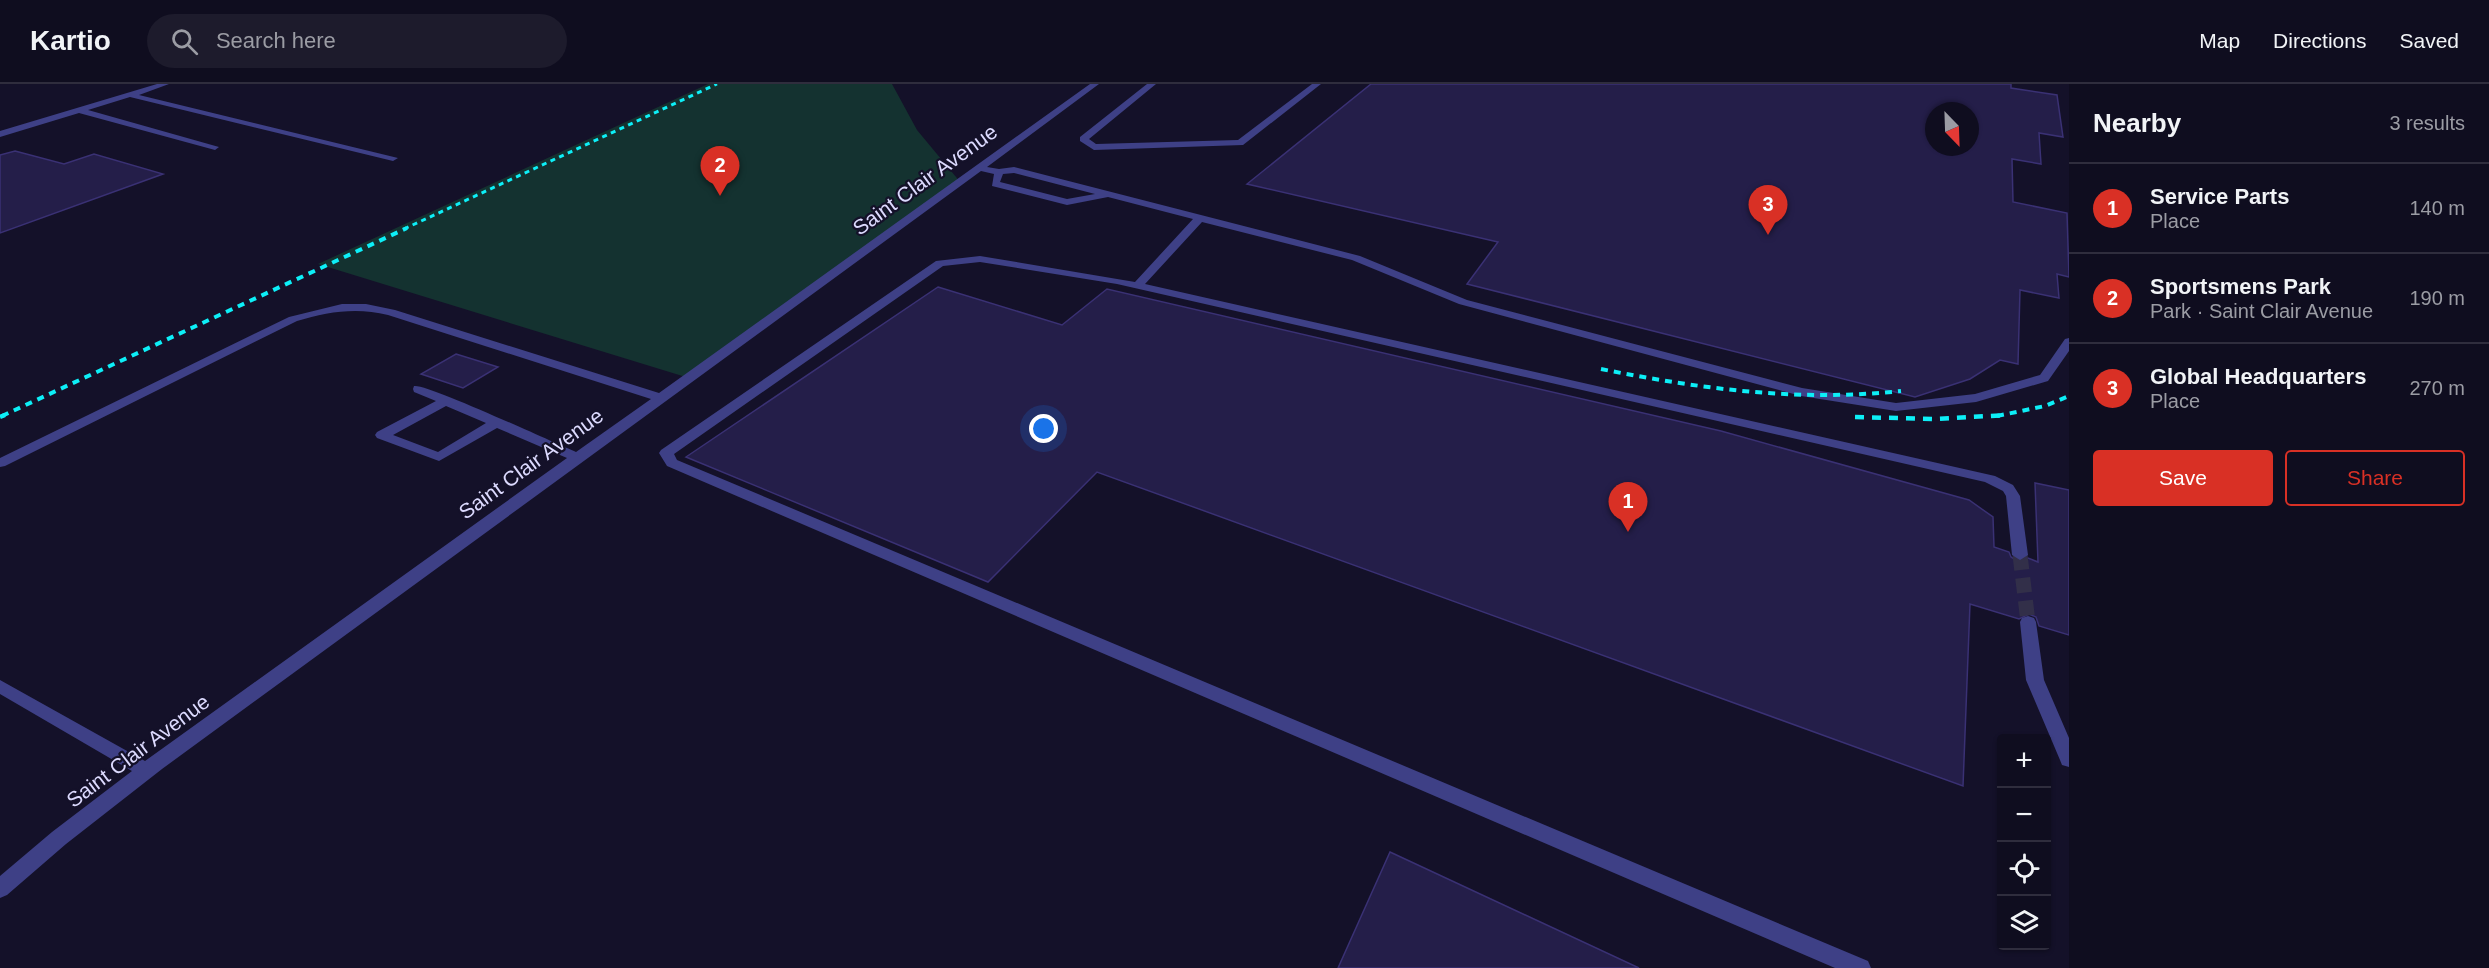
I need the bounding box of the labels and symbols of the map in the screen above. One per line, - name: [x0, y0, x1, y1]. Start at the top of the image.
- north arrow: [1925, 102, 1979, 156]
- street label: Saint Clair Avenue: [848, 120, 1001, 240]
- pin: 2: [700, 147, 740, 196]
- pin: 3: [1748, 186, 1788, 235]
- street label: Saint Clair Avenue: [454, 404, 607, 524]
- your location: [1029, 414, 1058, 443]
- pin: 1: [1608, 482, 1648, 532]
- street label: Saint Clair Avenue: [62, 690, 213, 812]

